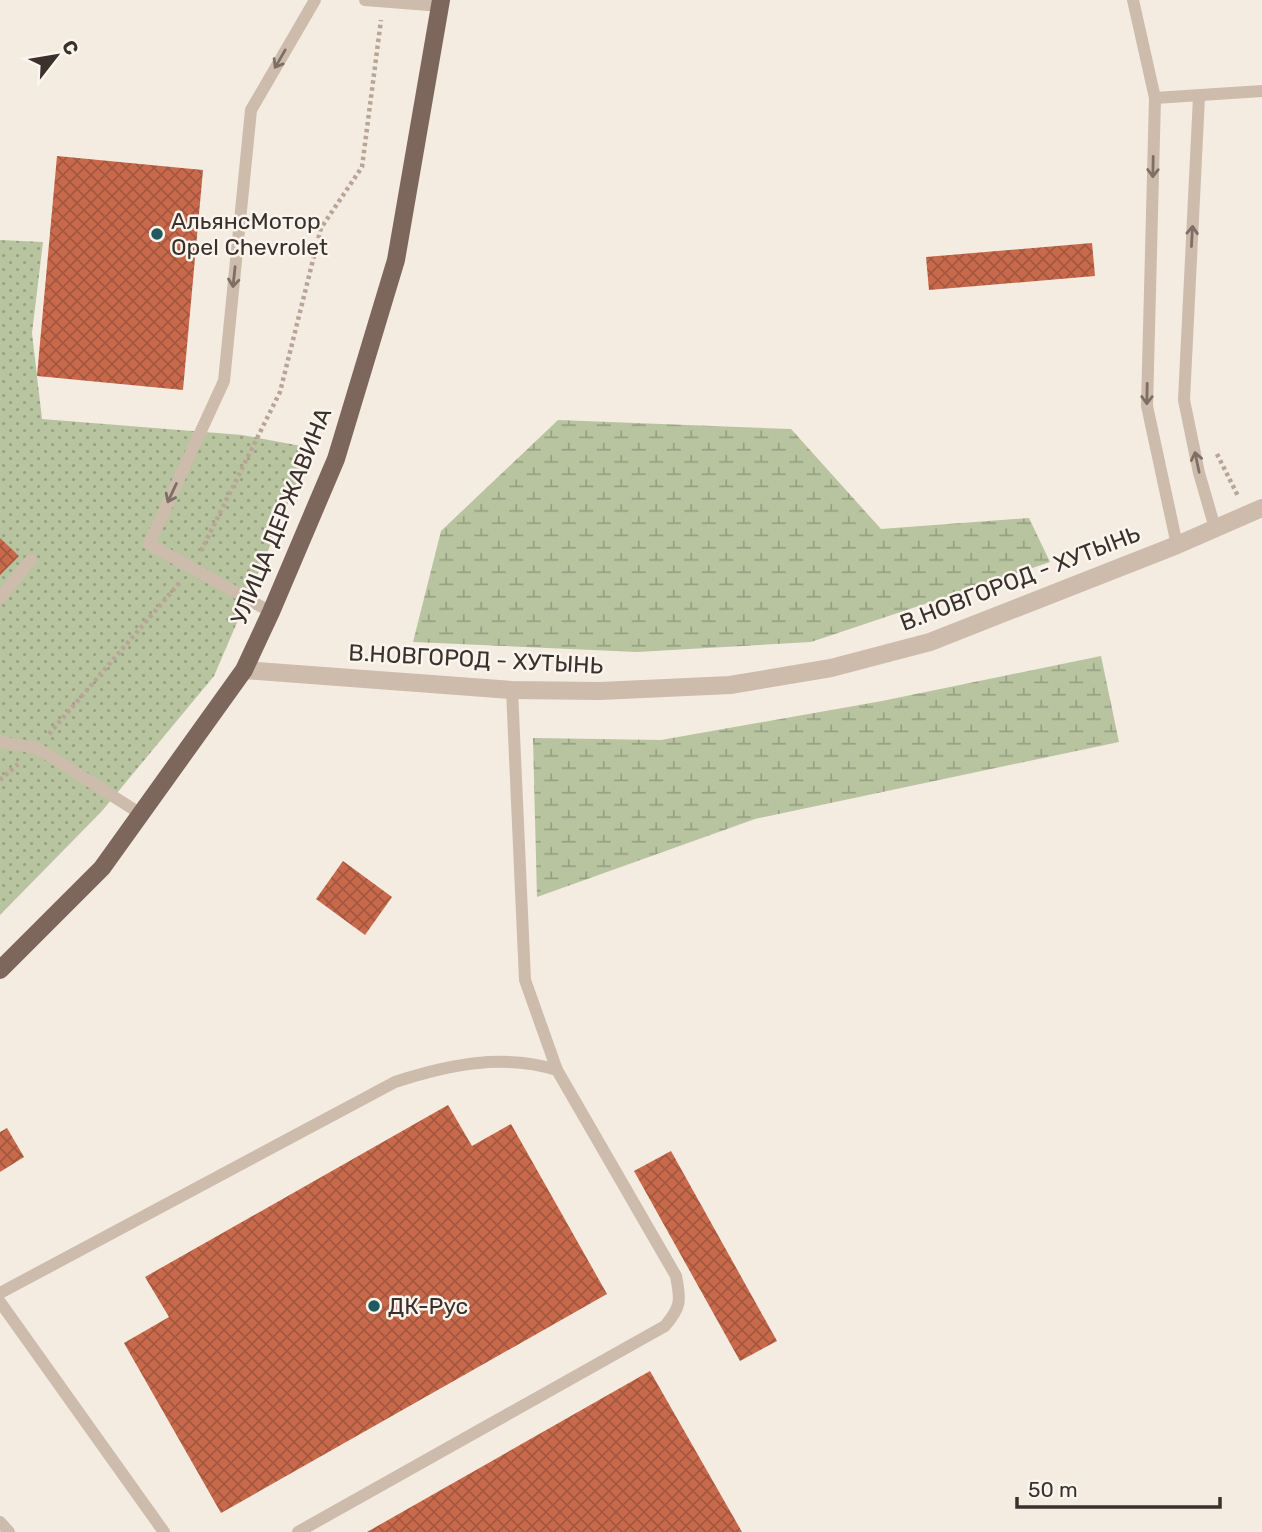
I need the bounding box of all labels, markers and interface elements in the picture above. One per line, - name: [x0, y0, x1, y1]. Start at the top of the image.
- north arrow: [21, 21, 91, 91]
- text: С: [57, 36, 83, 59]
- one-way arrow: [273, 48, 287, 68]
- one-way arrow: [1147, 155, 1160, 178]
- place label: АльянсМотор Opel Chevrolet: [171, 207, 328, 261]
- one-way arrow: [1186, 225, 1199, 248]
- marker: АльянсМотор Opel Chevrolet: [149, 226, 165, 242]
- one-way arrow: [227, 266, 240, 288]
- one-way arrow: [1141, 382, 1154, 405]
- street label: УЛИЦА ДЕРЖАВИНА: [225, 403, 337, 629]
- one-way arrow: [1190, 451, 1204, 474]
- one-way arrow: [165, 482, 178, 503]
- street label: В.НОВГОРОД - ХУТЫНЬ: [896, 519, 1144, 637]
- street label: В.НОВГОРОД - ХУТЫНЬ: [348, 638, 604, 680]
- place label: ДК-Рус: [388, 1292, 468, 1320]
- marker: ДК-Рус: [366, 1298, 382, 1314]
- scale bar: [1017, 1466, 1220, 1510]
- text: 50 m: [1028, 1477, 1078, 1502]

